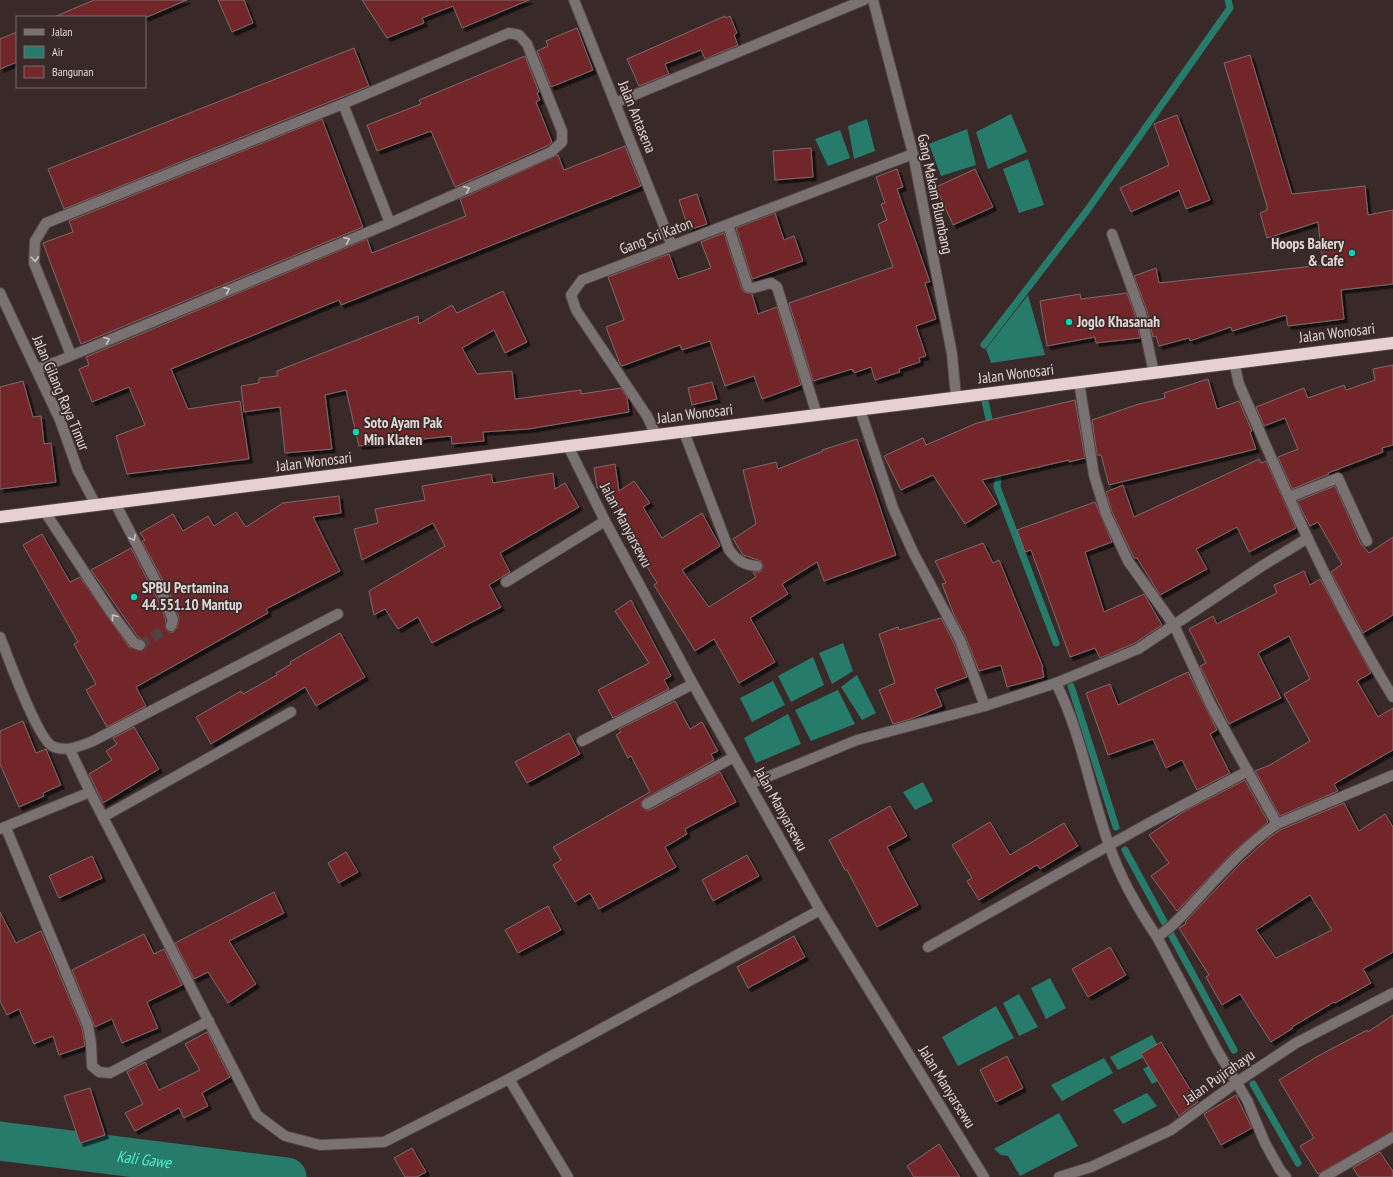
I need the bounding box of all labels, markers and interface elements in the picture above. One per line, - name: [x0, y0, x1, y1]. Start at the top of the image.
- legend: [16, 16, 146, 88]
- text: Jalan: [51, 24, 73, 39]
- text: Air: [52, 44, 64, 59]
- text: Bangunan: [52, 64, 93, 79]
- street label: Jalan Antasena: [614, 77, 661, 156]
- street label: Gang Makam Blumbang: [913, 132, 958, 256]
- one-way arrow: [462, 186, 470, 194]
- street label: Gang Sri Katon: [617, 213, 695, 258]
- place label: Hoops Bakery & Cafe: [1271, 234, 1345, 270]
- one-way arrow: [344, 237, 351, 245]
- marker: Hoops Bakery & Cafe: [1347, 248, 1357, 258]
- one-way arrow: [31, 256, 40, 262]
- one-way arrow: [224, 287, 231, 295]
- place label: Joglo Khasanah: [1076, 312, 1160, 331]
- marker: Joglo Khasanah: [1064, 317, 1074, 327]
- street label: Jalan Wonosari: [1297, 318, 1376, 347]
- street label: Jalan Gilang Raya Timur: [28, 331, 95, 454]
- one-way arrow: [104, 337, 111, 345]
- street label: Jalan Wonosari: [976, 359, 1055, 388]
- street label: Jalan Wonosari: [655, 399, 734, 428]
- place label: Soto Ayam Pak Min Klaten: [364, 413, 443, 449]
- marker: Soto Ayam Pak Min Klaten: [351, 427, 361, 437]
- street label: Jalan Wonosari: [274, 447, 353, 476]
- street label: Jalan Manyarsewu: [596, 478, 657, 570]
- one-way arrow: [128, 533, 136, 541]
- place label: SPBU Pertamina 44.551.10 Mantup: [142, 578, 243, 614]
- marker: SPBU Pertamina 44.551.10 Mantup: [129, 592, 139, 602]
- one-way arrow: [112, 615, 119, 622]
- street label: Jalan Manyarsewu: [750, 762, 812, 854]
- street label: Jalan Manyarsewu: [914, 1041, 980, 1131]
- street label: Jalan Pujirahayu: [1178, 1045, 1258, 1109]
- water label: Kali Gawe: [115, 1146, 174, 1173]

